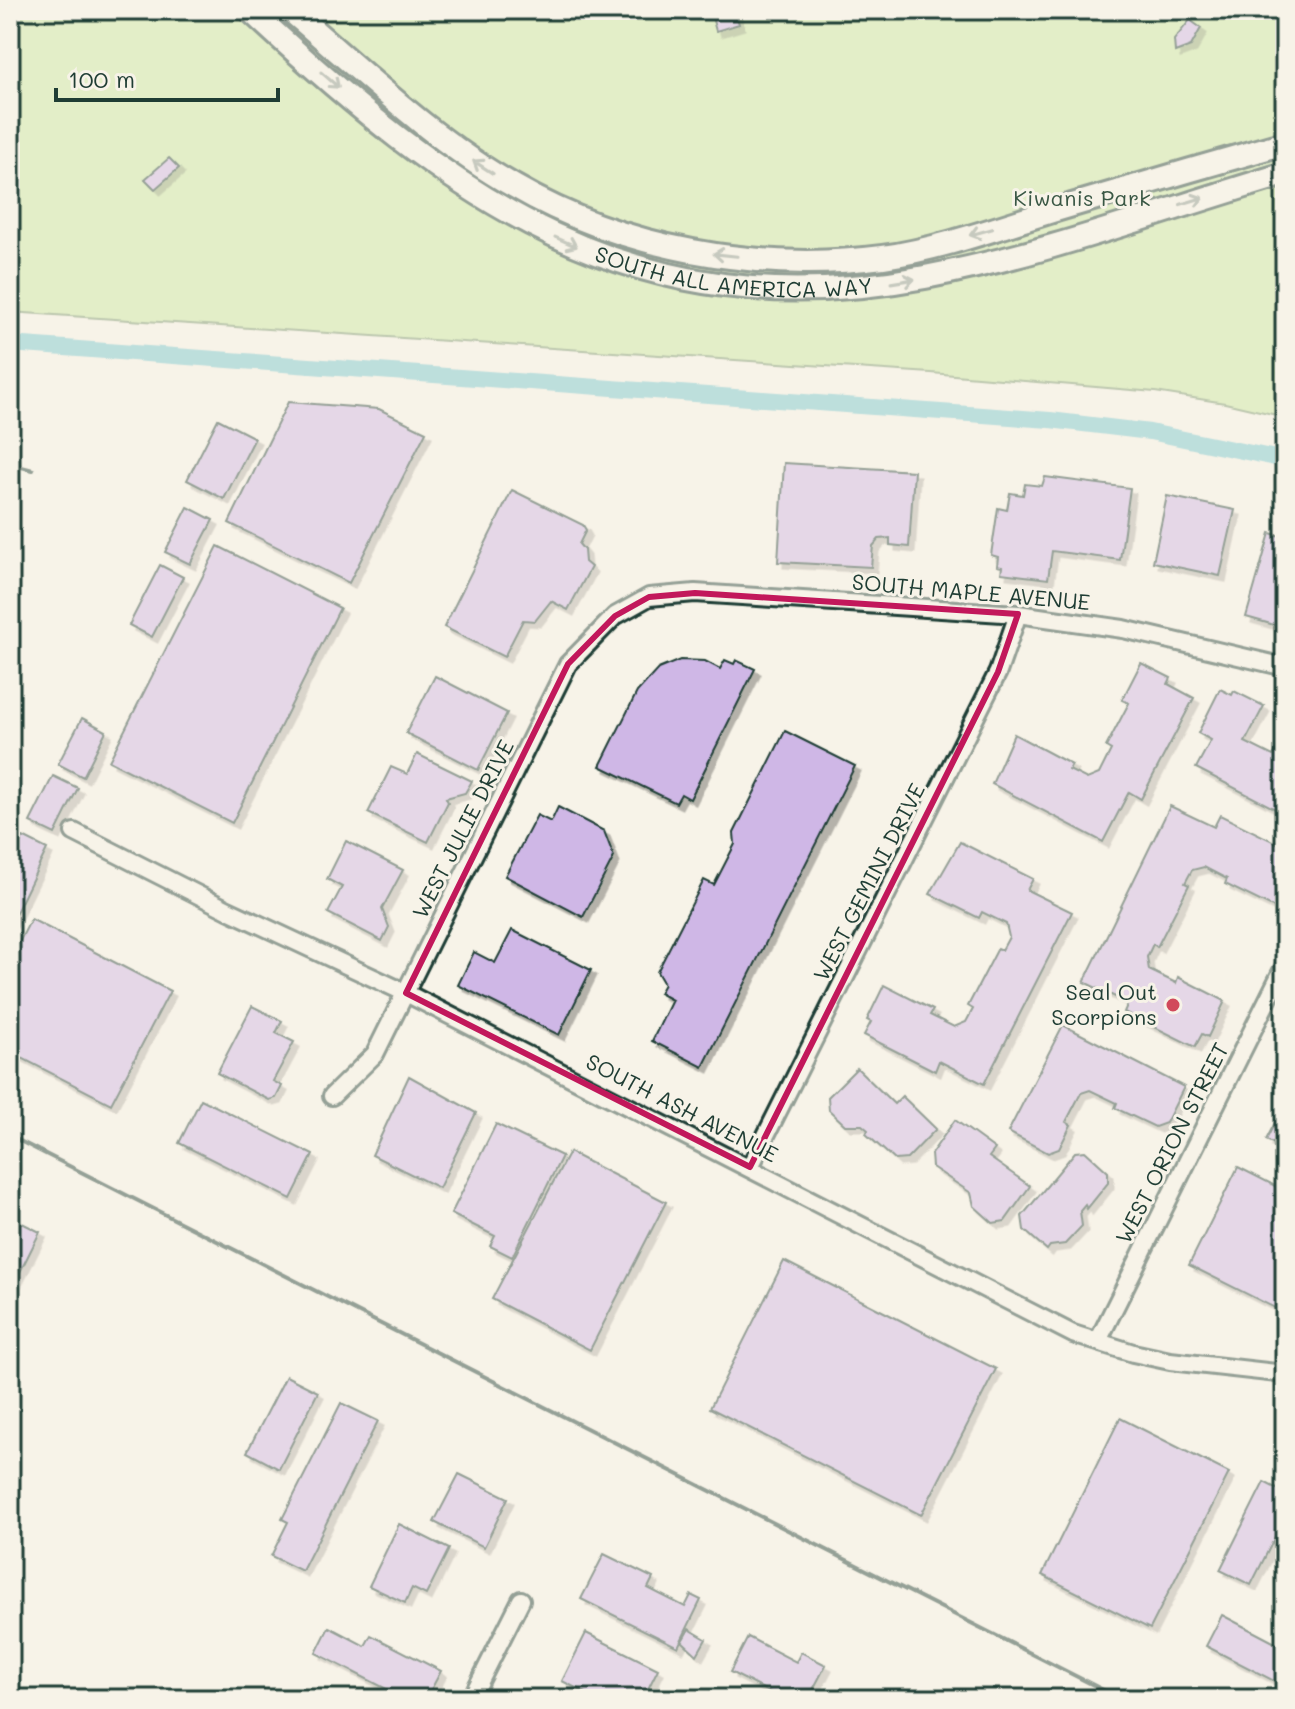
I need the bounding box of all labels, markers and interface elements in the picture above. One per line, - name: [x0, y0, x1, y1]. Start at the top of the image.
- scale bar: [56, 52, 278, 102]
- text: 100 m: [68, 63, 135, 94]
- one-way arrow: [319, 70, 339, 88]
- one-way arrow: [472, 159, 494, 175]
- park label: Kiwanis Park: [1013, 183, 1151, 212]
- one-way arrow: [1178, 193, 1204, 208]
- one-way arrow: [969, 225, 995, 240]
- one-way arrow: [553, 236, 578, 251]
- street label: SOUTH ALL AMERICA WAY: [591, 239, 874, 304]
- one-way arrow: [712, 248, 739, 263]
- one-way arrow: [890, 272, 915, 287]
- street label: SOUTH MAPLE AVENUE: [851, 567, 1091, 616]
- street label: WEST JULIE DRIVE: [405, 735, 520, 923]
- street label: WEST GEMINI DRIVE: [806, 778, 931, 986]
- place label: Seal Out Scorpions: [1051, 977, 1157, 1031]
- marker: Seal Out Scorpions: [1164, 996, 1182, 1014]
- street label: WEST ORION STREET: [1108, 1037, 1235, 1248]
- street label: SOUTH ASH AVENUE: [581, 1047, 783, 1169]

